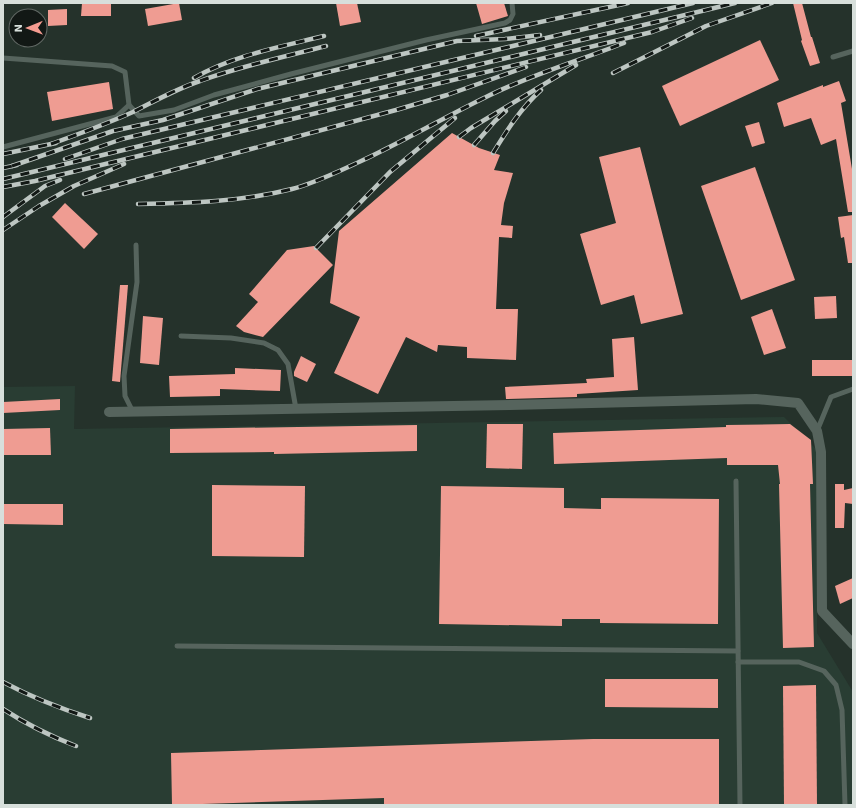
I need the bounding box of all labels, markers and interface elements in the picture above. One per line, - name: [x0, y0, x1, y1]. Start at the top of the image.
- north arrow: [8, 8, 48, 48]
- text: N: [12, 24, 25, 32]

